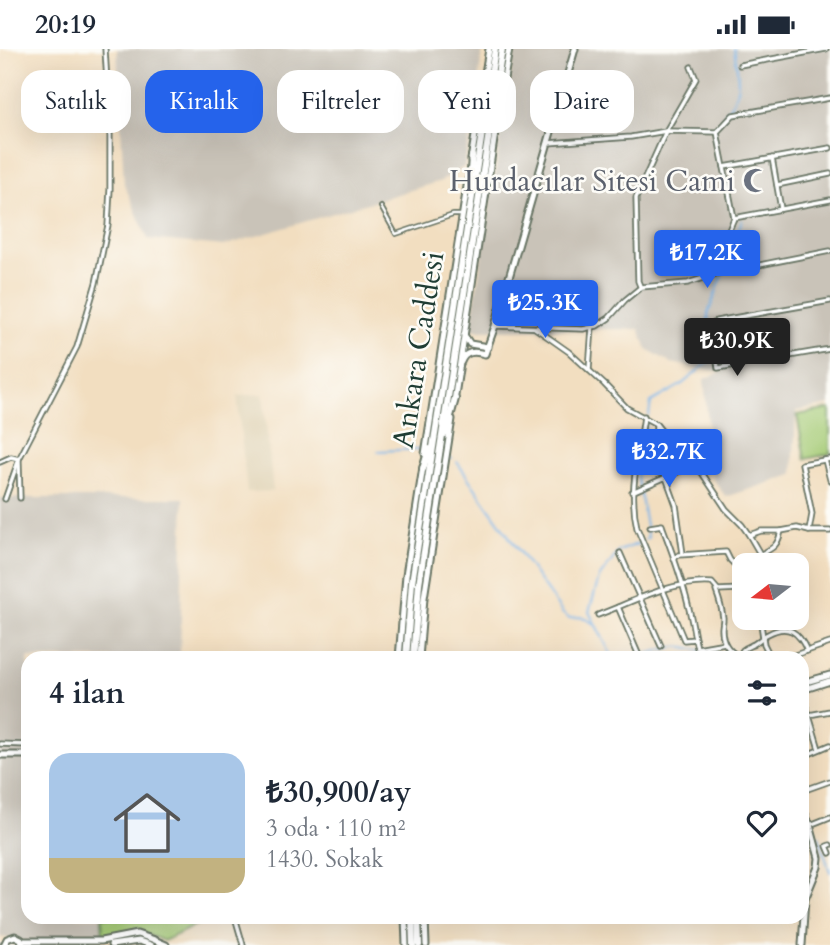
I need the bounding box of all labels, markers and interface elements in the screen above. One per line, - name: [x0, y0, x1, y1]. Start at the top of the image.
- text: 20:19: [35, 7, 96, 42]
- chip: Satılık: [21, 70, 131, 133]
- chip: Kiralık: [145, 70, 263, 133]
- chip: Filtreler: [277, 70, 404, 133]
- chip: Yeni: [418, 70, 516, 133]
- chip: Daire: [530, 70, 634, 133]
- place label: Hurdacılar Sitesi Cami: [449, 161, 735, 202]
- mosque icon: Hurdacılar Sitesi Cami: [741, 167, 769, 195]
- pin: ₺17.2K: [650, 231, 764, 290]
- text: ₺17.2K: [670, 237, 744, 268]
- street label: Ankara Caddesi: [383, 248, 454, 452]
- pin: ₺25.3K: [488, 281, 602, 340]
- text: ₺25.3K: [508, 287, 582, 318]
- pin: ₺30.9K: [680, 319, 794, 378]
- text: ₺30.9K: [700, 325, 774, 356]
- pin: ₺32.7K: [612, 429, 726, 489]
- text: ₺32.7K: [632, 436, 706, 467]
- north arrow: [732, 553, 808, 630]
- map controls: [732, 553, 809, 630]
- text: 4 ilan: [49, 673, 125, 714]
- icon: filters: [743, 674, 781, 712]
- text: ₺30,900/ay: [266, 772, 411, 813]
- icon: home: [105, 781, 189, 865]
- icon: heart: [743, 804, 781, 842]
- text: 3 oda · 110 m²: [266, 813, 405, 844]
- text: 1430. Sokak: [266, 844, 384, 875]

